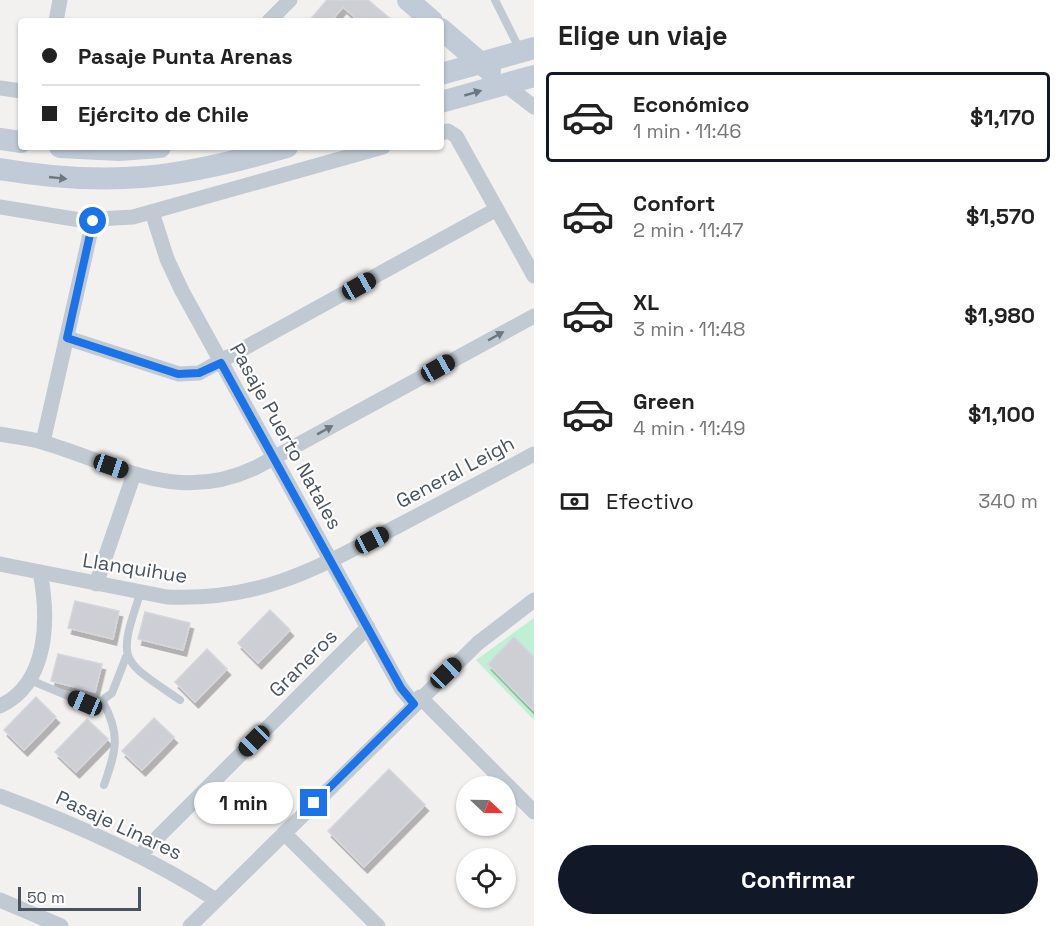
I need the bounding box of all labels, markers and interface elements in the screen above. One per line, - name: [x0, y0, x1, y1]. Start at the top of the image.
- text: Elige un viaje: [558, 18, 728, 53]
- text: Pasaje Punta Arenas: [78, 42, 293, 70]
- one-way arrow: [464, 88, 482, 97]
- icon: car: [561, 90, 615, 144]
- text: Económico: [633, 90, 750, 118]
- text: Ejército de Chile: [78, 100, 249, 128]
- text: $1,170: [970, 103, 1035, 131]
- text: 1 min · 11:46: [633, 118, 741, 144]
- one-way arrow: [48, 173, 67, 183]
- icon: car: [561, 189, 615, 243]
- text: Confort: [633, 189, 715, 217]
- text: $1,570: [966, 202, 1035, 230]
- route start: [79, 207, 106, 234]
- text: 2 min · 11:47: [633, 217, 744, 243]
- car: [339, 269, 379, 303]
- icon: car: [561, 288, 615, 342]
- text: XL: [633, 288, 659, 316]
- text: $1,980: [964, 301, 1035, 329]
- text: 3 min · 11:48: [633, 316, 745, 342]
- one-way arrow: [488, 331, 505, 341]
- street label: Pasaje Puerto Natales: [224, 338, 348, 534]
- car: [418, 351, 458, 385]
- icon: car: [561, 387, 615, 441]
- text: Green: [633, 387, 695, 415]
- text: $1,100: [968, 400, 1035, 428]
- text: 4 min · 11:49: [633, 415, 746, 441]
- one-way arrow: [317, 425, 334, 435]
- street label: General Leigh: [391, 430, 519, 514]
- car: [91, 452, 131, 480]
- icon: cash: [558, 485, 591, 518]
- text: Efectivo: [606, 487, 694, 515]
- text: 340 m: [978, 488, 1038, 514]
- car: [352, 524, 392, 556]
- street label: Llanquihue: [81, 547, 189, 589]
- street label: Graneros: [263, 623, 343, 703]
- car: [427, 654, 465, 692]
- car: [65, 688, 105, 718]
- car: [235, 722, 273, 760]
- north arrow: [456, 776, 516, 836]
- map controls: [456, 776, 516, 908]
- callout: 1 min: [194, 782, 293, 824]
- street label: Pasaje Linares: [52, 784, 186, 866]
- route end: [300, 789, 327, 816]
- text: 1 min: [219, 790, 268, 816]
- button: Confirmar: [558, 845, 1038, 914]
- button: locate: [456, 848, 516, 908]
- scale bar: [18, 884, 141, 912]
- text: 50 m: [27, 887, 65, 908]

